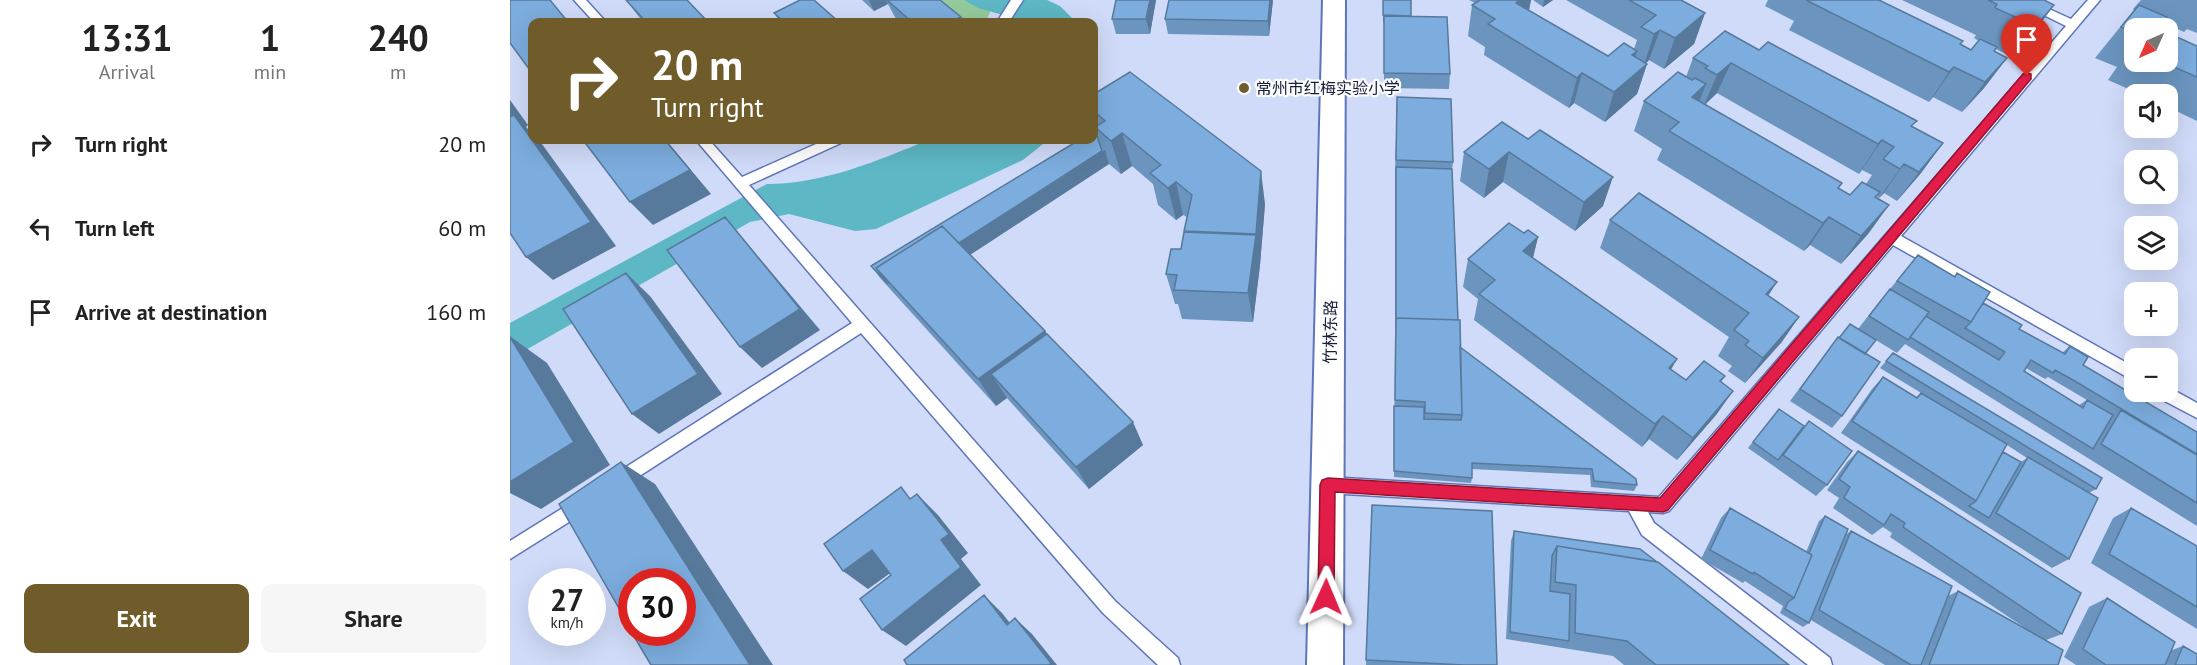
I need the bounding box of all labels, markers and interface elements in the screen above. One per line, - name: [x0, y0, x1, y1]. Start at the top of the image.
- text: 13:31: [81, 14, 173, 61]
- text: 1: [260, 14, 280, 61]
- text: 240: [368, 14, 429, 61]
- pin: [2001, 14, 2052, 76]
- north arrow: [2124, 18, 2178, 72]
- map controls: [2124, 18, 2178, 402]
- icon: arrive: [2010, 23, 2043, 56]
- text: 20 m: [651, 37, 743, 92]
- icon: right: [552, 42, 630, 120]
- text: Arrival: [99, 59, 155, 85]
- text: min: [254, 59, 286, 85]
- text: m: [390, 59, 406, 85]
- place label: 常州市红梅实验小学: [1256, 78, 1400, 98]
- marker: 常州市红梅实验小学: [1237, 81, 1251, 95]
- button: sound: [2124, 84, 2178, 138]
- text: Turn right: [651, 90, 764, 124]
- icon: right: [24, 128, 57, 161]
- text: Turn right: [75, 130, 167, 158]
- text: 20 m: [438, 130, 486, 158]
- button: search: [2124, 150, 2178, 204]
- icon: left: [24, 212, 57, 245]
- text: Turn left: [75, 214, 155, 242]
- text: 60 m: [438, 214, 486, 242]
- button: layers: [2124, 216, 2178, 270]
- button: +: [2124, 282, 2178, 336]
- icon: arrive: [24, 296, 57, 329]
- text: Arrive at destination: [75, 298, 267, 326]
- text: 160 m: [426, 298, 486, 326]
- street label: 竹林东路: [1319, 300, 1341, 364]
- button: −: [2124, 348, 2178, 402]
- position arrow: [1294, 565, 1358, 629]
- speed limit sign: 30: [618, 568, 696, 646]
- text: 27: [550, 580, 584, 619]
- button: Exit: [24, 584, 249, 653]
- button: Share: [261, 584, 486, 653]
- text: km/h: [551, 613, 583, 632]

